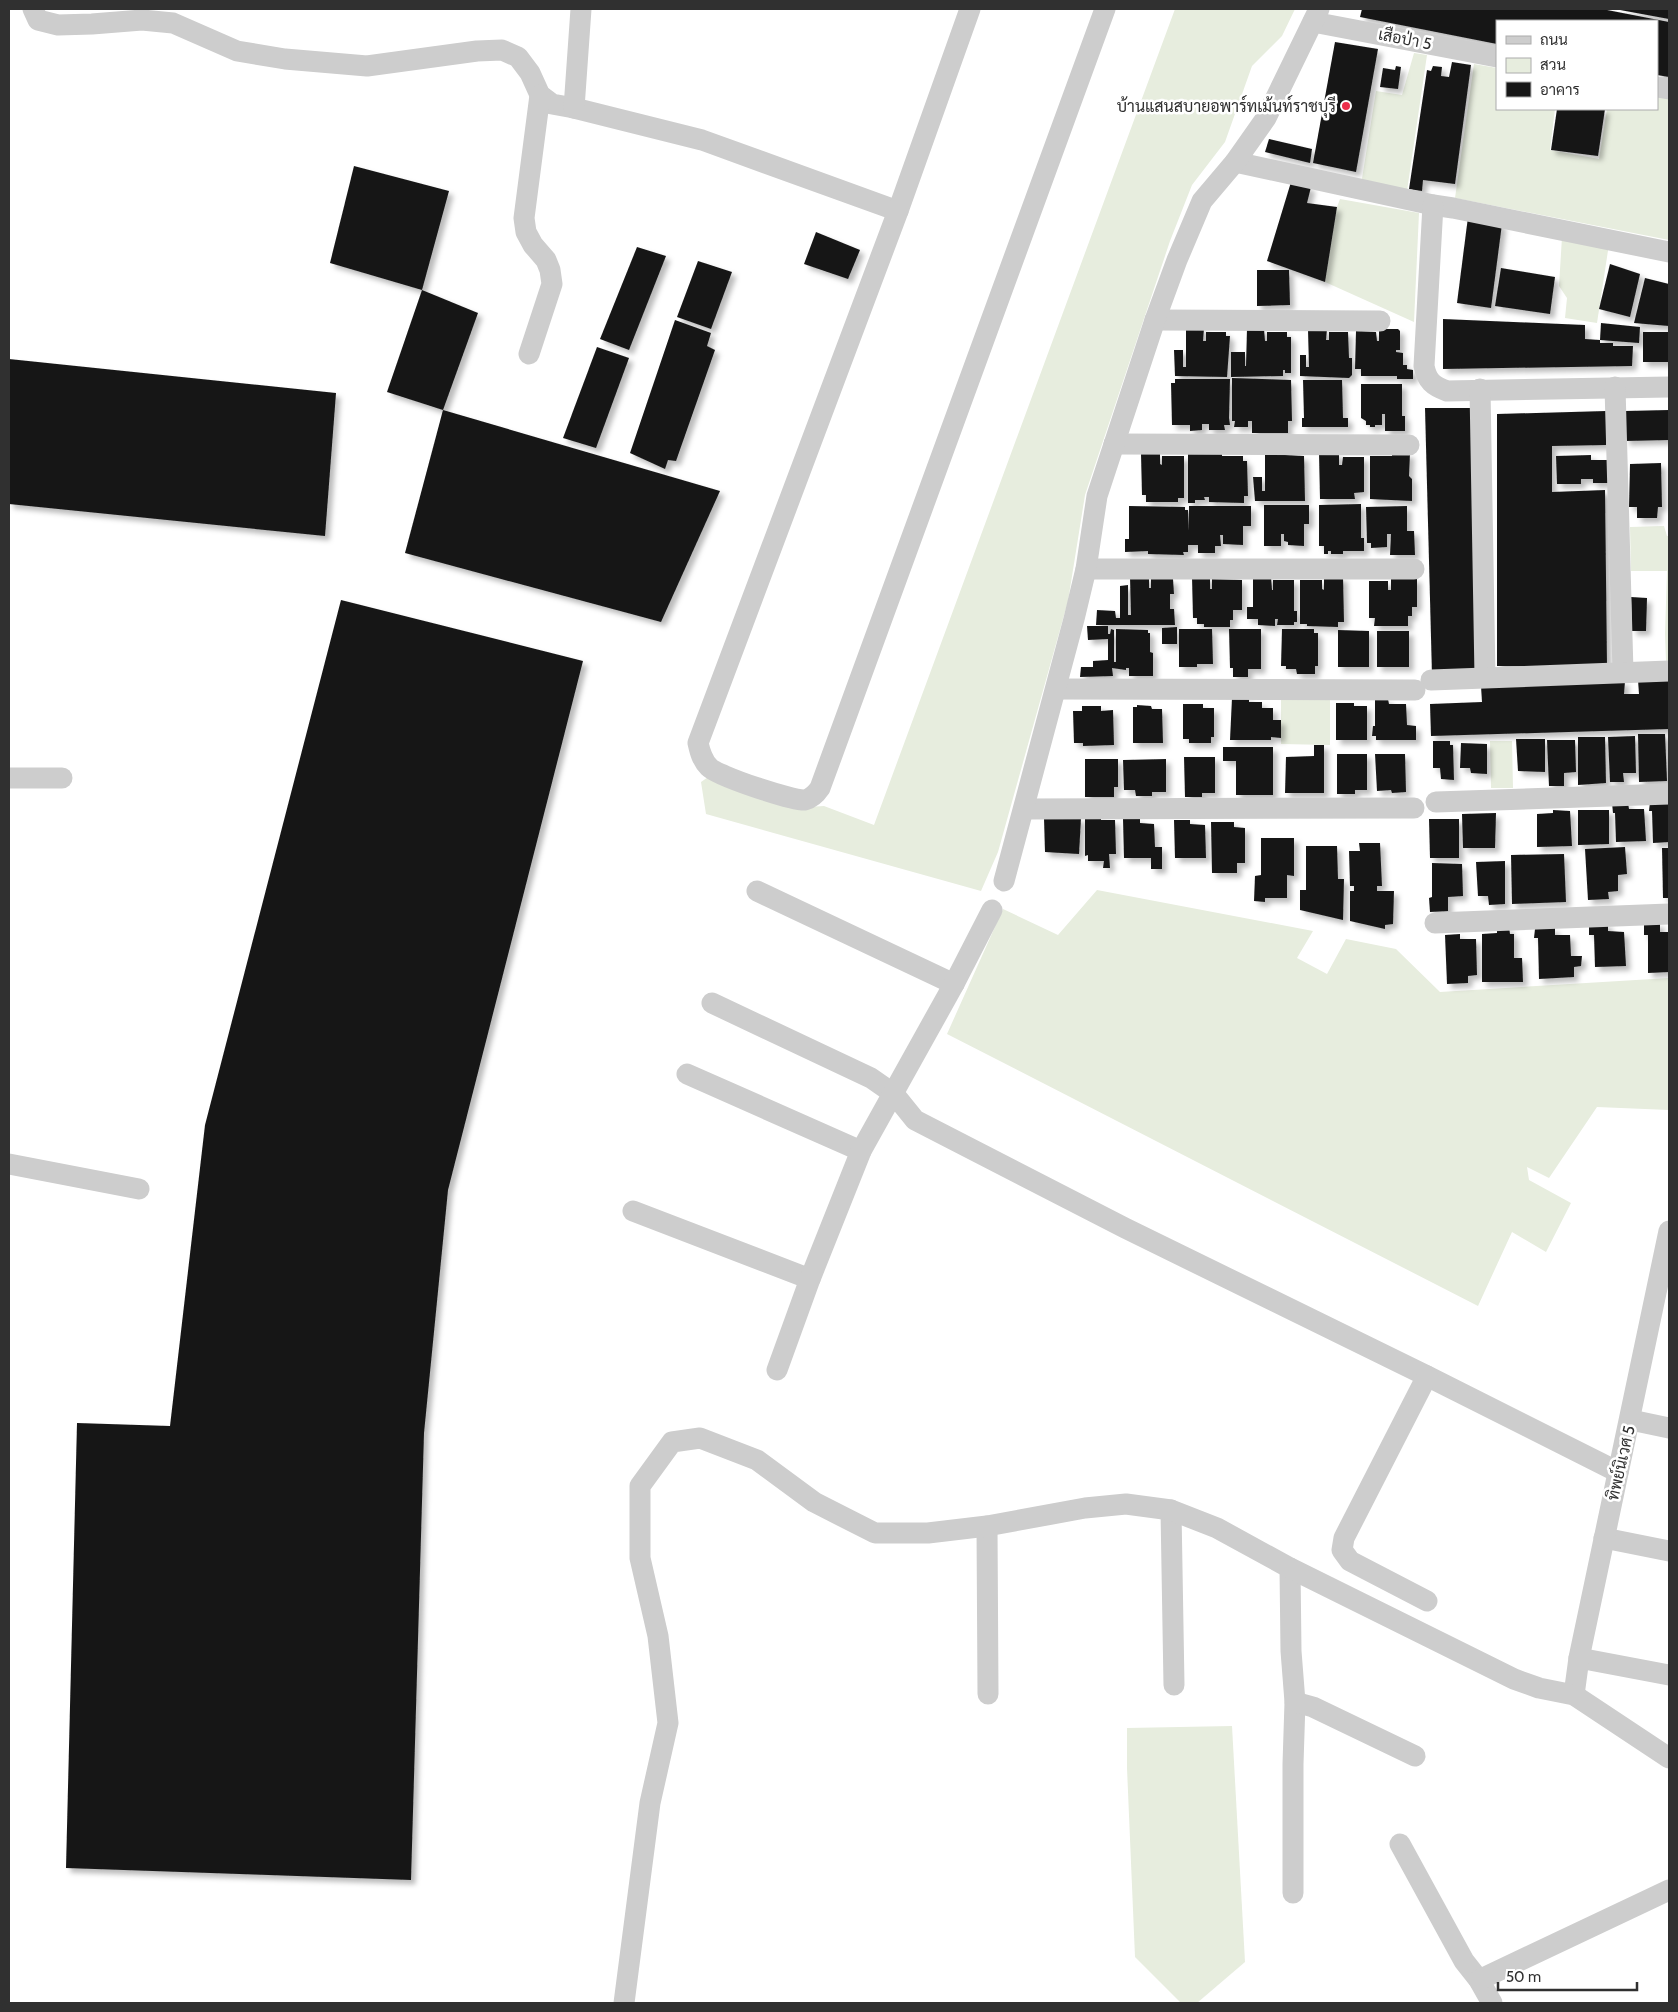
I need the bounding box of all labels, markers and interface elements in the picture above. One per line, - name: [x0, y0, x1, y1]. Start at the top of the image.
- legend: [1496, 20, 1658, 110]
- street label: เสือป่า 5: [1377, 24, 1434, 53]
- text: ถนน: [1540, 31, 1568, 49]
- text: สวน: [1540, 56, 1566, 74]
- text: อาคาร: [1540, 81, 1580, 99]
- place label: บ้านแสนสบายอพาร์ทเม้นท์ราชบุรี: [1117, 94, 1336, 118]
- marker: บ้านแสนสบายอพาร์ทเม้นท์ราชบุรี: [1340, 100, 1352, 112]
- street label: ทิพย์นิเวศ 5: [1600, 1423, 1639, 1502]
- scale bar: [1498, 1960, 1637, 1992]
- text: 50 m: [1506, 1968, 1541, 1986]

